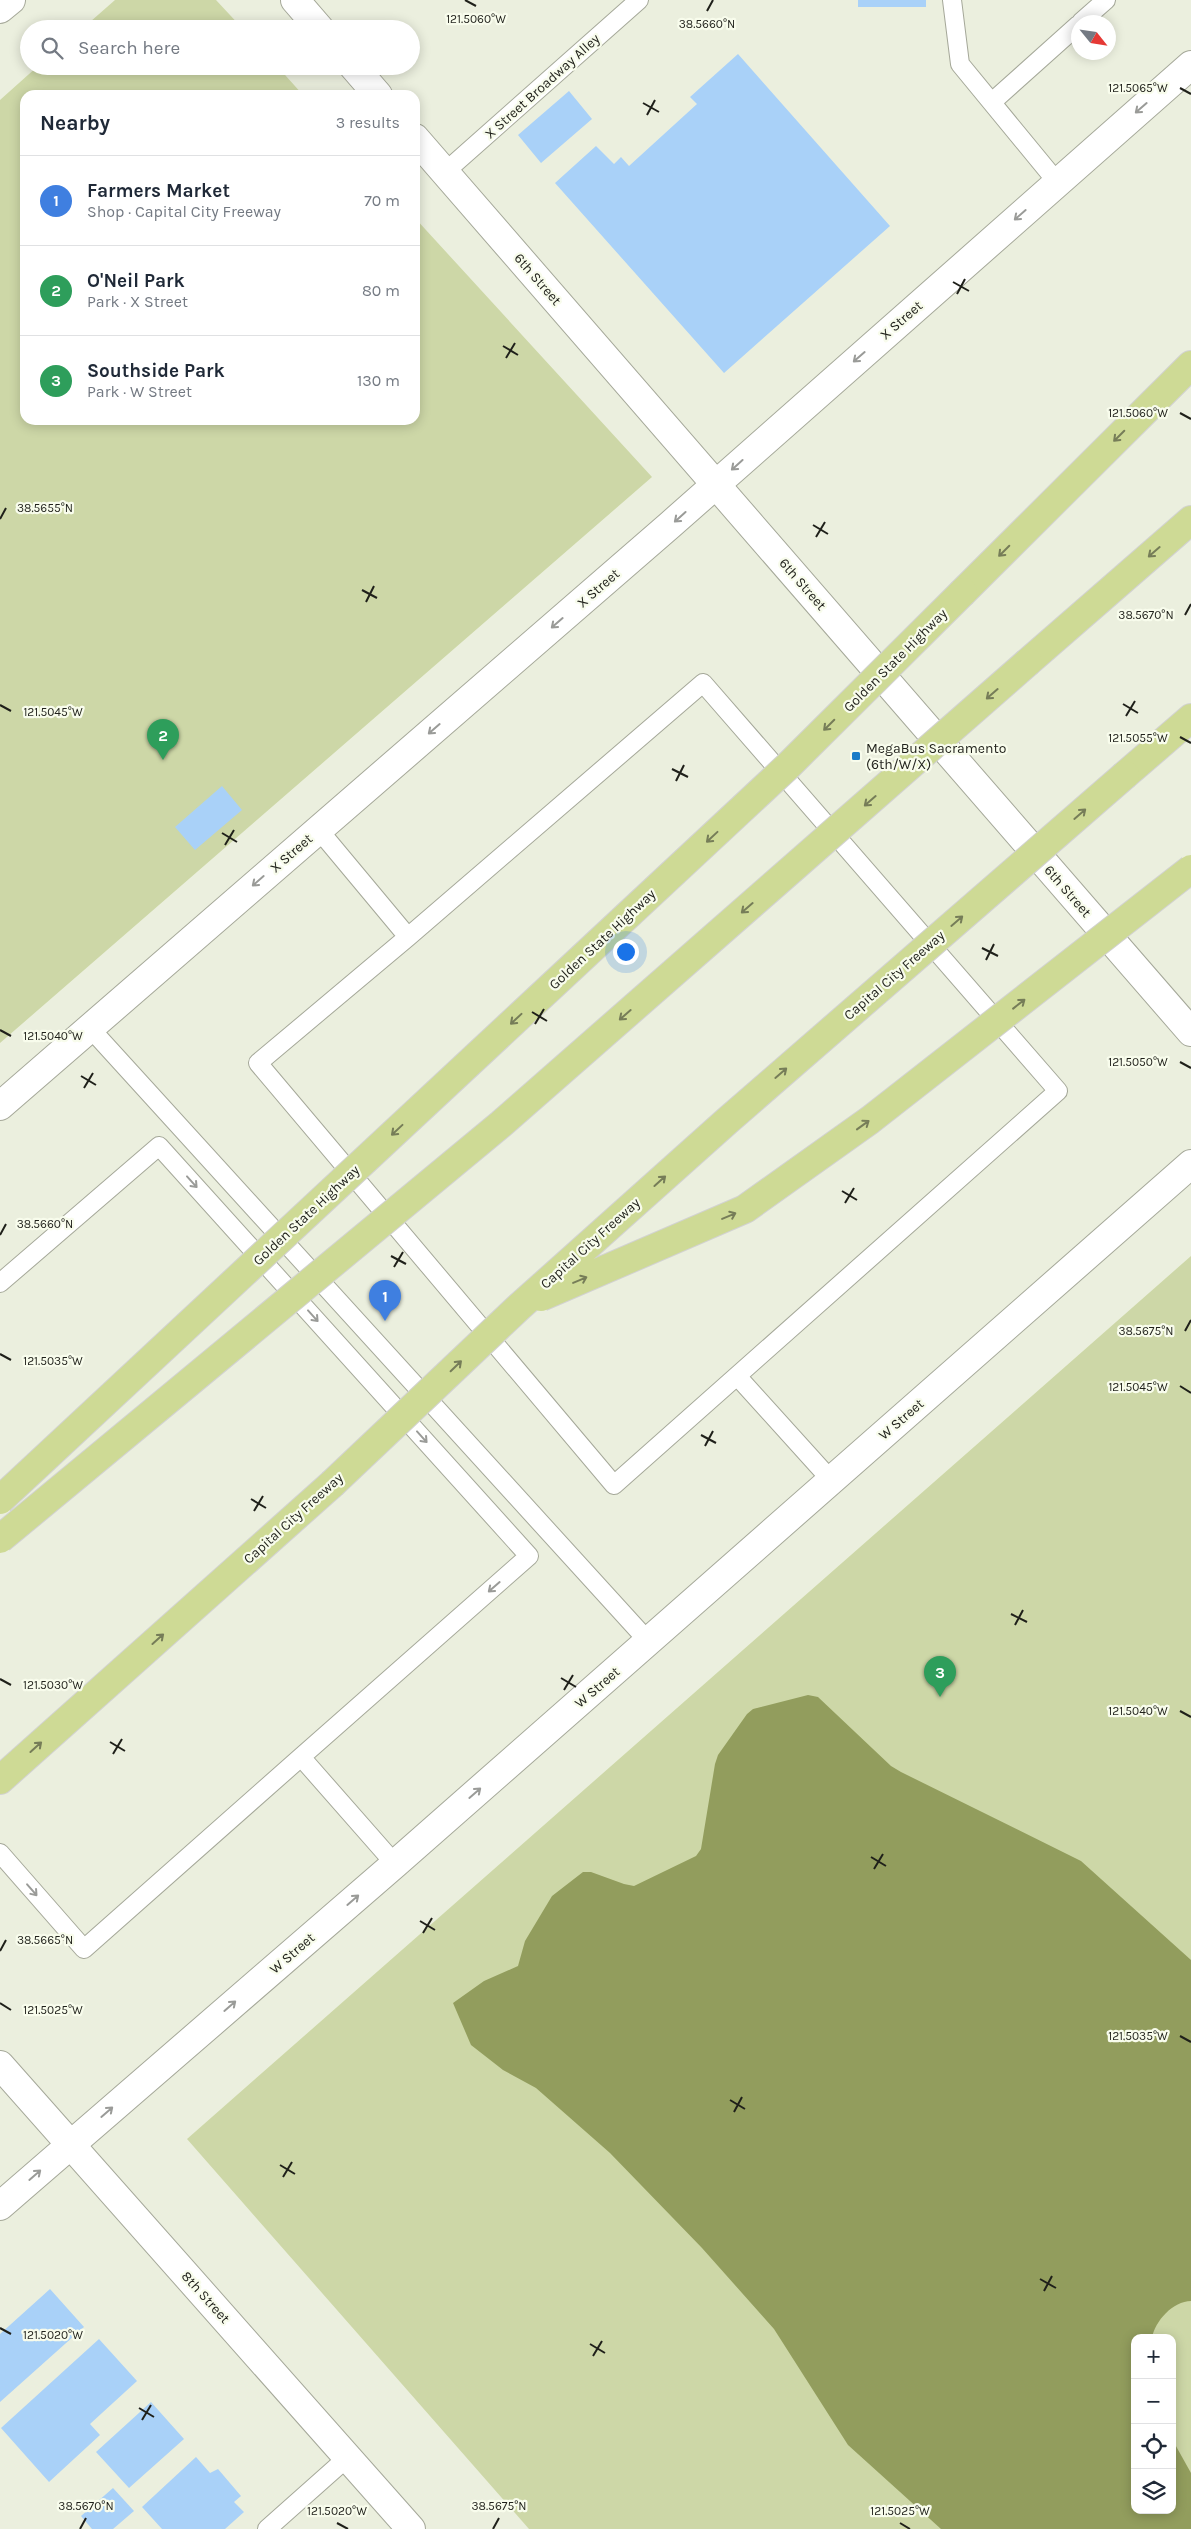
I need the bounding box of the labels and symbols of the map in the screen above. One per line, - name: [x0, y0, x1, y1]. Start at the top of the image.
- text: 121.5060°W: [446, 12, 506, 26]
- north arrow: [1071, 15, 1116, 60]
- text: 38.5660°N: [679, 17, 735, 31]
- street label: X Street Broadway Alley: [481, 30, 604, 142]
- text: 121.5065°W: [1108, 81, 1168, 95]
- one-way arrow: [1135, 103, 1148, 114]
- one-way arrow: [1014, 209, 1027, 220]
- street label: 6th Street: [510, 250, 565, 309]
- street label: X Street: [877, 297, 926, 343]
- one-way arrow: [853, 351, 866, 362]
- text: 121.5060°W: [1108, 406, 1168, 420]
- one-way arrow: [1113, 430, 1126, 442]
- one-way arrow: [731, 459, 744, 471]
- text: 38.5655°N: [17, 501, 73, 515]
- one-way arrow: [673, 511, 686, 522]
- one-way arrow: [998, 545, 1010, 557]
- one-way arrow: [1148, 546, 1161, 557]
- street label: 6th Street: [775, 555, 830, 614]
- street label: X Street: [574, 565, 623, 611]
- street label: Golden State Highway: [840, 605, 951, 716]
- text: 38.5670°N: [1118, 608, 1174, 622]
- one-way arrow: [550, 617, 563, 629]
- one-way arrow: [985, 688, 998, 700]
- text: 121.5045°W: [23, 705, 83, 719]
- pin: 2: [147, 719, 179, 760]
- one-way arrow: [823, 719, 836, 731]
- one-way arrow: [427, 724, 440, 735]
- text: 121.5055°W: [1108, 731, 1168, 745]
- place label: MegaBus Sacramento (6th/W/X): [866, 740, 1006, 773]
- marker: MegaBus Sacramento (6th/W/X): [850, 750, 862, 762]
- one-way arrow: [863, 795, 876, 807]
- one-way arrow: [1073, 809, 1086, 820]
- street label: X Street: [267, 830, 316, 876]
- one-way arrow: [705, 831, 718, 843]
- street label: 6th Street: [1040, 862, 1095, 921]
- one-way arrow: [252, 876, 265, 887]
- street label: Golden State Highway: [546, 885, 659, 993]
- one-way arrow: [741, 903, 754, 914]
- one-way arrow: [951, 915, 964, 927]
- street label: Capital City Freeway: [840, 927, 949, 1024]
- your location: [613, 939, 639, 965]
- one-way arrow: [1012, 998, 1025, 1009]
- one-way arrow: [619, 1010, 632, 1021]
- one-way arrow: [510, 1013, 523, 1025]
- text: 121.5040°W: [23, 1029, 83, 1043]
- text: 121.5050°W: [1108, 1055, 1168, 1069]
- one-way arrow: [775, 1067, 788, 1079]
- one-way arrow: [856, 1120, 870, 1130]
- one-way arrow: [391, 1124, 404, 1136]
- street label: Golden State Highway: [250, 1161, 363, 1269]
- one-way arrow: [653, 1175, 666, 1186]
- one-way arrow: [186, 1176, 198, 1189]
- street label: Capital City Freeway: [537, 1194, 644, 1292]
- one-way arrow: [721, 1210, 736, 1220]
- text: 38.5660°N: [17, 1217, 73, 1231]
- one-way arrow: [572, 1275, 587, 1285]
- pin: 1: [369, 1280, 401, 1321]
- one-way arrow: [307, 1310, 318, 1323]
- text: 38.5675°N: [1119, 1324, 1173, 1338]
- text: 121.5035°W: [23, 1354, 83, 1368]
- one-way arrow: [450, 1360, 463, 1372]
- text: 121.5045°W: [1108, 1380, 1168, 1394]
- street label: W Street: [875, 1395, 927, 1444]
- one-way arrow: [416, 1430, 427, 1443]
- street label: Capital City Freeway: [240, 1469, 347, 1567]
- one-way arrow: [487, 1581, 500, 1592]
- one-way arrow: [151, 1634, 164, 1645]
- pin: 3: [924, 1656, 956, 1697]
- street label: W Street: [571, 1663, 623, 1712]
- text: 121.5030°W: [23, 1678, 83, 1692]
- text: 121.5040°W: [1108, 1704, 1168, 1718]
- one-way arrow: [30, 1742, 43, 1753]
- one-way arrow: [469, 1788, 482, 1799]
- one-way arrow: [26, 1883, 37, 1896]
- one-way arrow: [346, 1895, 359, 1906]
- street label: W Street: [266, 1929, 318, 1978]
- text: 38.5665°N: [17, 1933, 73, 1947]
- one-way arrow: [223, 2001, 236, 2012]
- text: 121.5025°W: [23, 2003, 83, 2017]
- text: 121.5035°W: [1108, 2029, 1168, 2043]
- one-way arrow: [100, 2107, 113, 2118]
- one-way arrow: [28, 2170, 41, 2181]
- street label: 8th Street: [178, 2268, 233, 2327]
- text: 121.5020°W: [23, 2328, 83, 2342]
- text: 38.5670°N: [58, 2499, 114, 2513]
- text: 38.5675°N: [472, 2499, 526, 2513]
- text: 121.5020°W: [307, 2504, 367, 2518]
- text: 121.5025°W: [870, 2504, 930, 2518]

